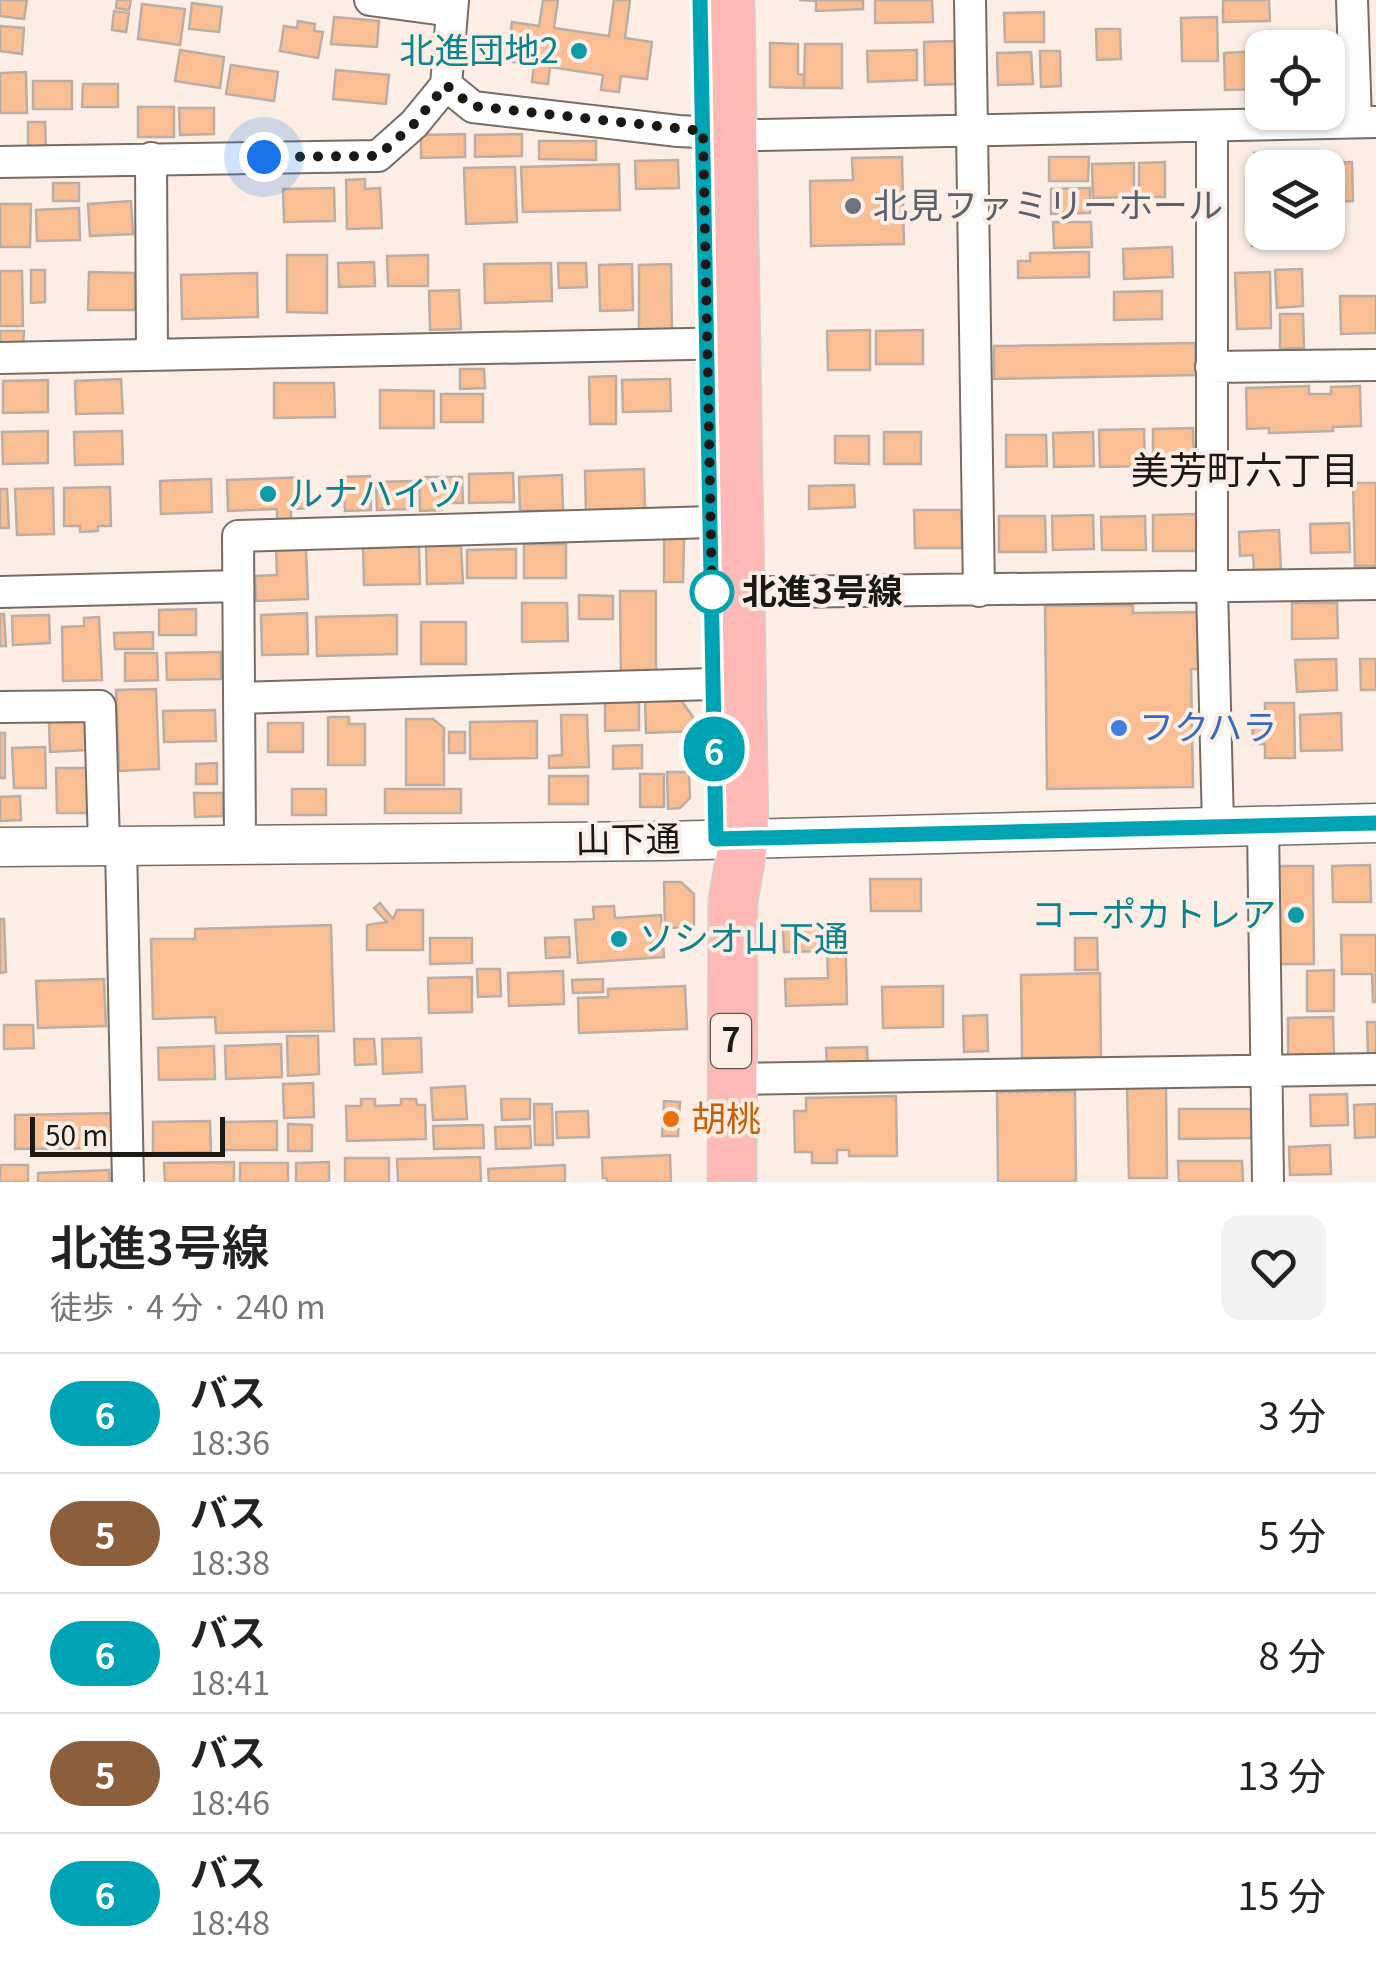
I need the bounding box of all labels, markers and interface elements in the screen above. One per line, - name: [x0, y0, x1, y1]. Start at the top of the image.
- place label: 北進団地2: [400, 22, 559, 73]
- map controls: [1245, 30, 1345, 250]
- button: locate: [1245, 30, 1345, 130]
- marker: 北進団地2: [568, 40, 590, 62]
- your location: [239, 132, 289, 182]
- button: layers: [1245, 150, 1345, 250]
- place label: 北見ファミリーホール: [873, 177, 1223, 228]
- marker: 北見ファミリーホール: [842, 195, 864, 217]
- district label: 美芳町六丁目: [1131, 440, 1359, 495]
- place label: ルナハイツ: [288, 465, 462, 516]
- marker: ルナハイツ: [257, 483, 279, 505]
- place label: 北進3号線: [742, 563, 903, 614]
- marker: 北進3号線: [691, 571, 733, 613]
- place label: フクハラ: [1139, 699, 1277, 750]
- line badge: 6: [682, 716, 746, 782]
- marker: フクハラ: [1108, 717, 1130, 739]
- text: 6: [704, 724, 724, 775]
- street label: 山下通: [575, 810, 681, 863]
- place label: コーポカトレア: [1031, 886, 1276, 937]
- marker: コーポカトレア: [1285, 904, 1307, 926]
- place label: ソシオ山下通: [639, 910, 849, 961]
- marker: ソシオ山下通: [608, 928, 630, 950]
- road number: 7: [711, 1014, 751, 1068]
- place label: 胡桃: [691, 1090, 761, 1141]
- marker: 胡桃: [660, 1108, 682, 1130]
- scale bar: [30, 1112, 225, 1156]
- text: 50 m: [45, 1114, 108, 1154]
- text: 北進3号線: [50, 1209, 270, 1279]
- button: heart: [1221, 1215, 1326, 1320]
- text: 徒歩 · 4 分 · 240 m: [50, 1282, 326, 1328]
- text: バス: [190, 1363, 266, 1418]
- text: 3 分: [1258, 1386, 1326, 1441]
- text: 6: [95, 1388, 115, 1439]
- text: 18:36: [190, 1418, 270, 1464]
- text: バス: [190, 1483, 266, 1538]
- text: 5 分: [1258, 1506, 1326, 1561]
- text: 5: [95, 1508, 115, 1559]
- text: 18:38: [190, 1538, 270, 1584]
- text: バス: [190, 1603, 266, 1658]
- text: 8 分: [1258, 1626, 1326, 1681]
- text: 6: [95, 1628, 115, 1679]
- text: 18:41: [190, 1658, 270, 1704]
- text: バス: [190, 1723, 266, 1778]
- text: 13 分: [1237, 1746, 1326, 1801]
- text: 5: [95, 1748, 115, 1799]
- text: 18:46: [190, 1778, 270, 1824]
- text: バス: [190, 1843, 266, 1898]
- text: 15 分: [1237, 1866, 1326, 1921]
- text: 6: [95, 1868, 115, 1919]
- text: 18:48: [190, 1898, 270, 1944]

